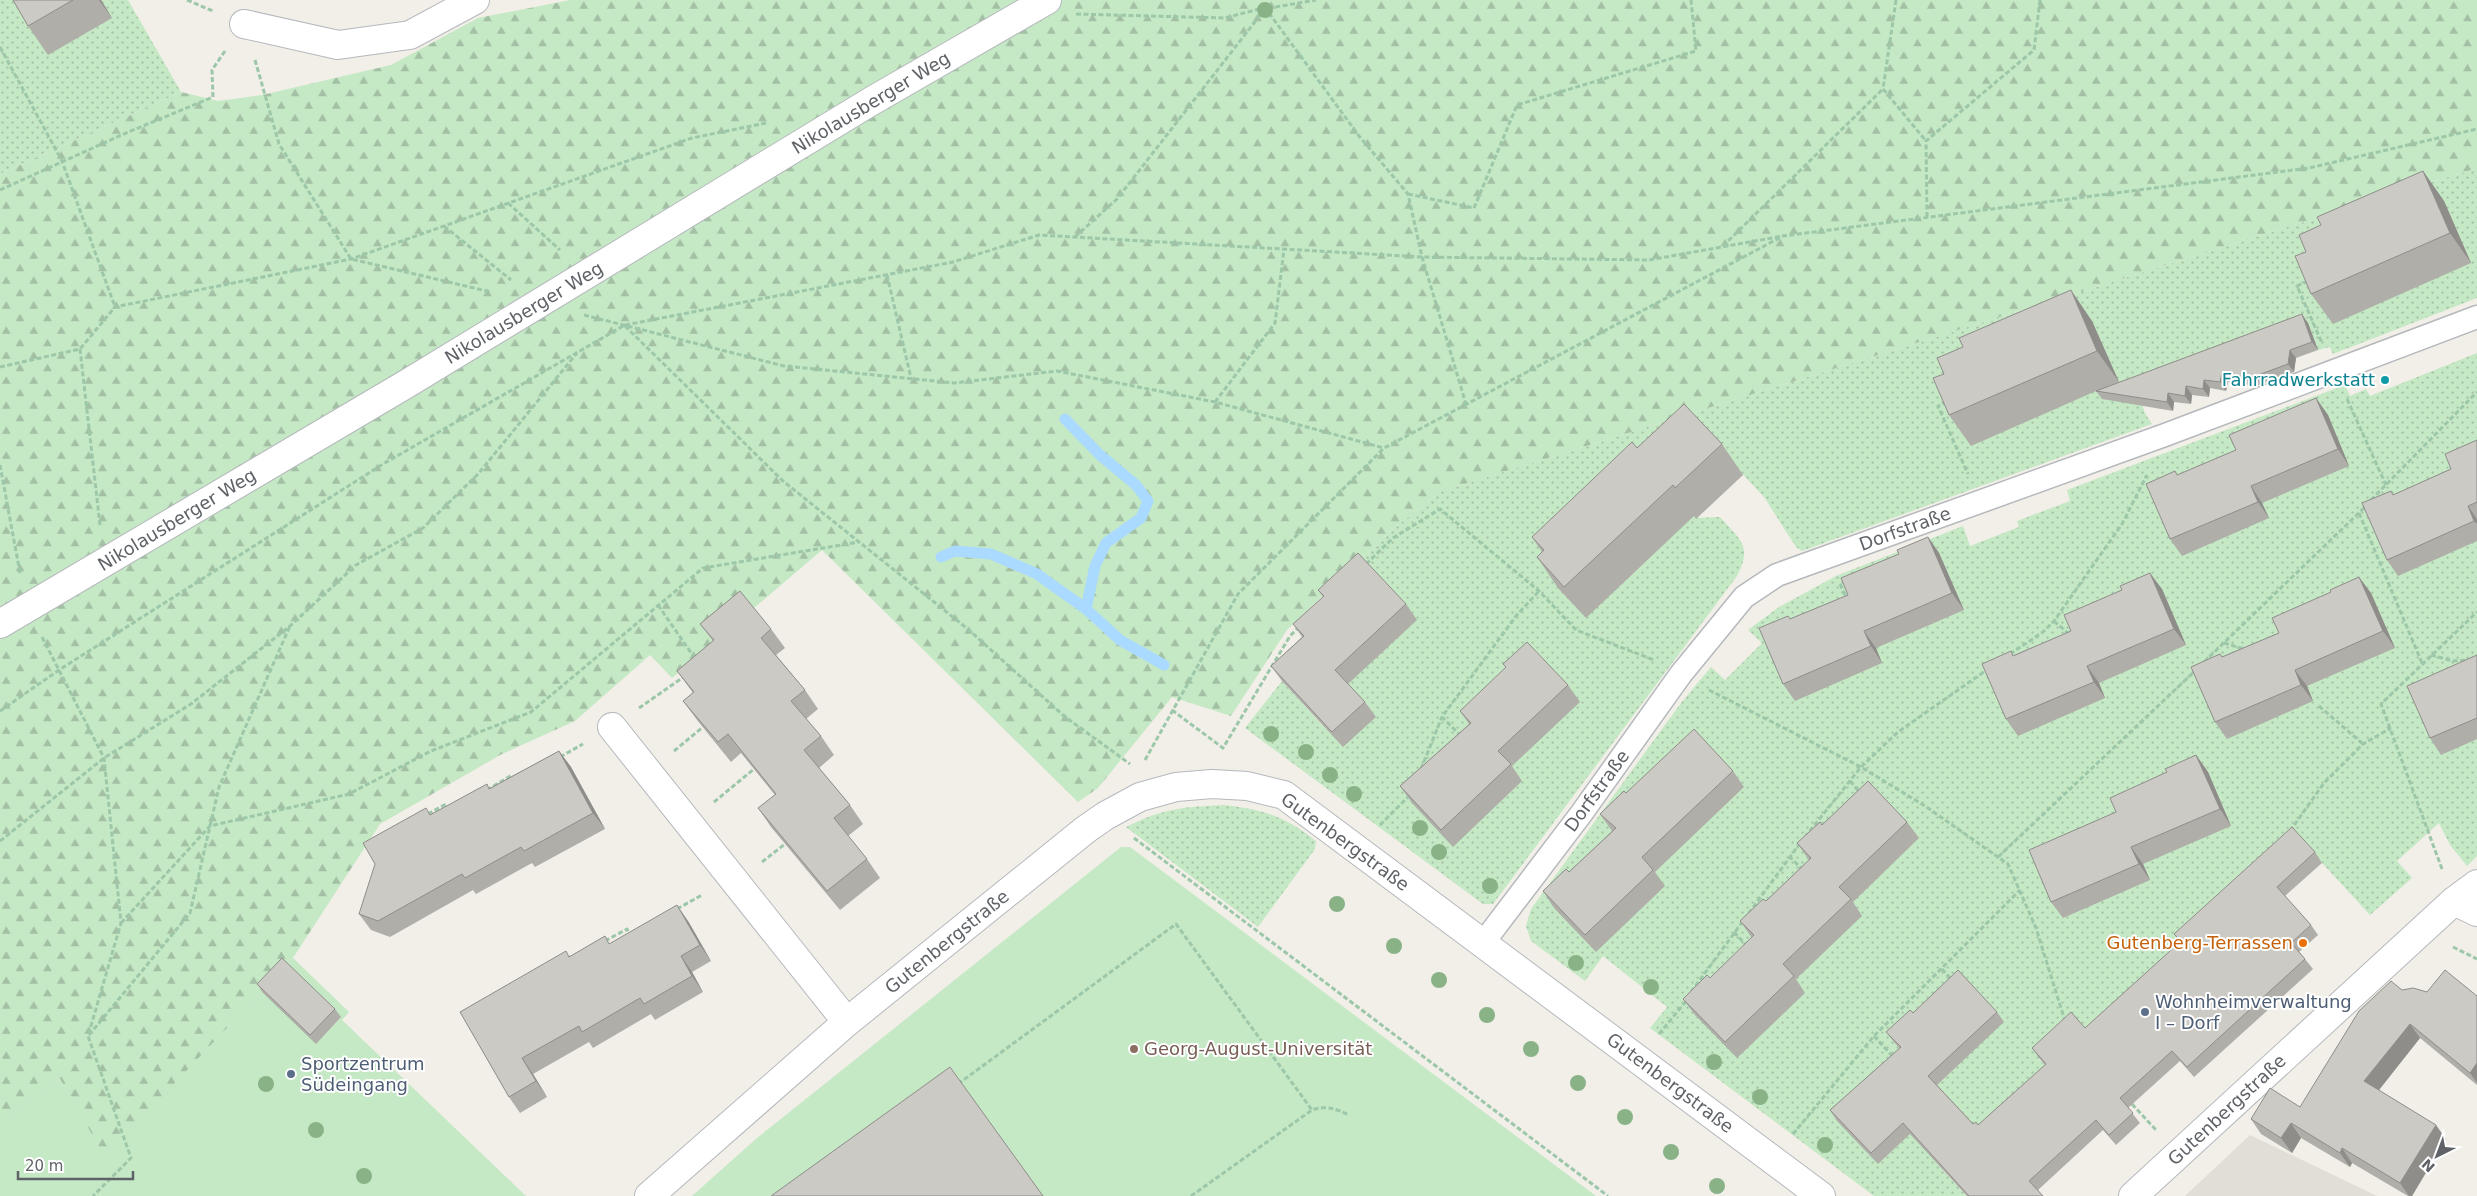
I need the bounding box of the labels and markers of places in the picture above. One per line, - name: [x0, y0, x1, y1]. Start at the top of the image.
- place label: Fahrradwerkstatt: [2222, 369, 2375, 390]
- marker: Fahrradwerkstatt: [2379, 374, 2391, 386]
- place label: Gutenberg-Terrassen: [2106, 932, 2293, 953]
- marker: Gutenberg-Terrassen: [2297, 937, 2309, 949]
- place label: Wohnheimverwaltung Ⅰ – Dorf: [2155, 991, 2352, 1033]
- marker: Wohnheimverwaltung Ⅰ – Dorf: [2139, 1006, 2151, 1018]
- place label: Georg-August-Universität: [1144, 1038, 1372, 1059]
- marker: Georg-August-Universität: [1128, 1043, 1140, 1055]
- place label: Sportzentrum Südeingang: [301, 1053, 425, 1095]
- marker: Sportzentrum Südeingang: [285, 1068, 297, 1080]

